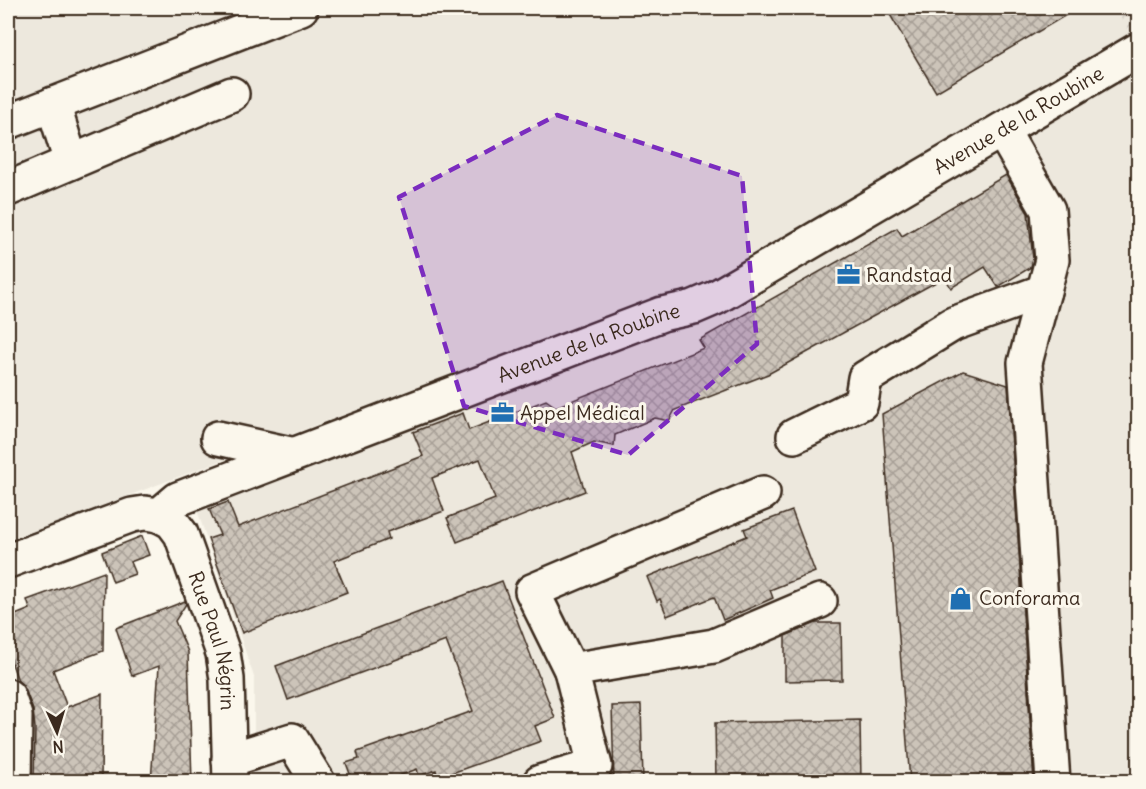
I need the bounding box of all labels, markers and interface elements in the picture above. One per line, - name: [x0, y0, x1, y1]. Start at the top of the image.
- street label: Avenue de la Roubine: [929, 60, 1108, 179]
- office icon: Randstad: [835, 262, 861, 288]
- place label: Randstad: [866, 262, 953, 287]
- street label: Avenue de la Roubine: [494, 297, 682, 388]
- office icon: Appel Médical: [489, 400, 515, 426]
- place label: Appel Médical: [520, 400, 645, 425]
- street label: Rue Paul Négrin: [183, 568, 241, 711]
- shop icon: Conforama: [948, 585, 974, 611]
- place label: Conforama: [979, 585, 1081, 610]
- north arrow: [27, 702, 87, 762]
- text: N: [52, 737, 64, 757]

